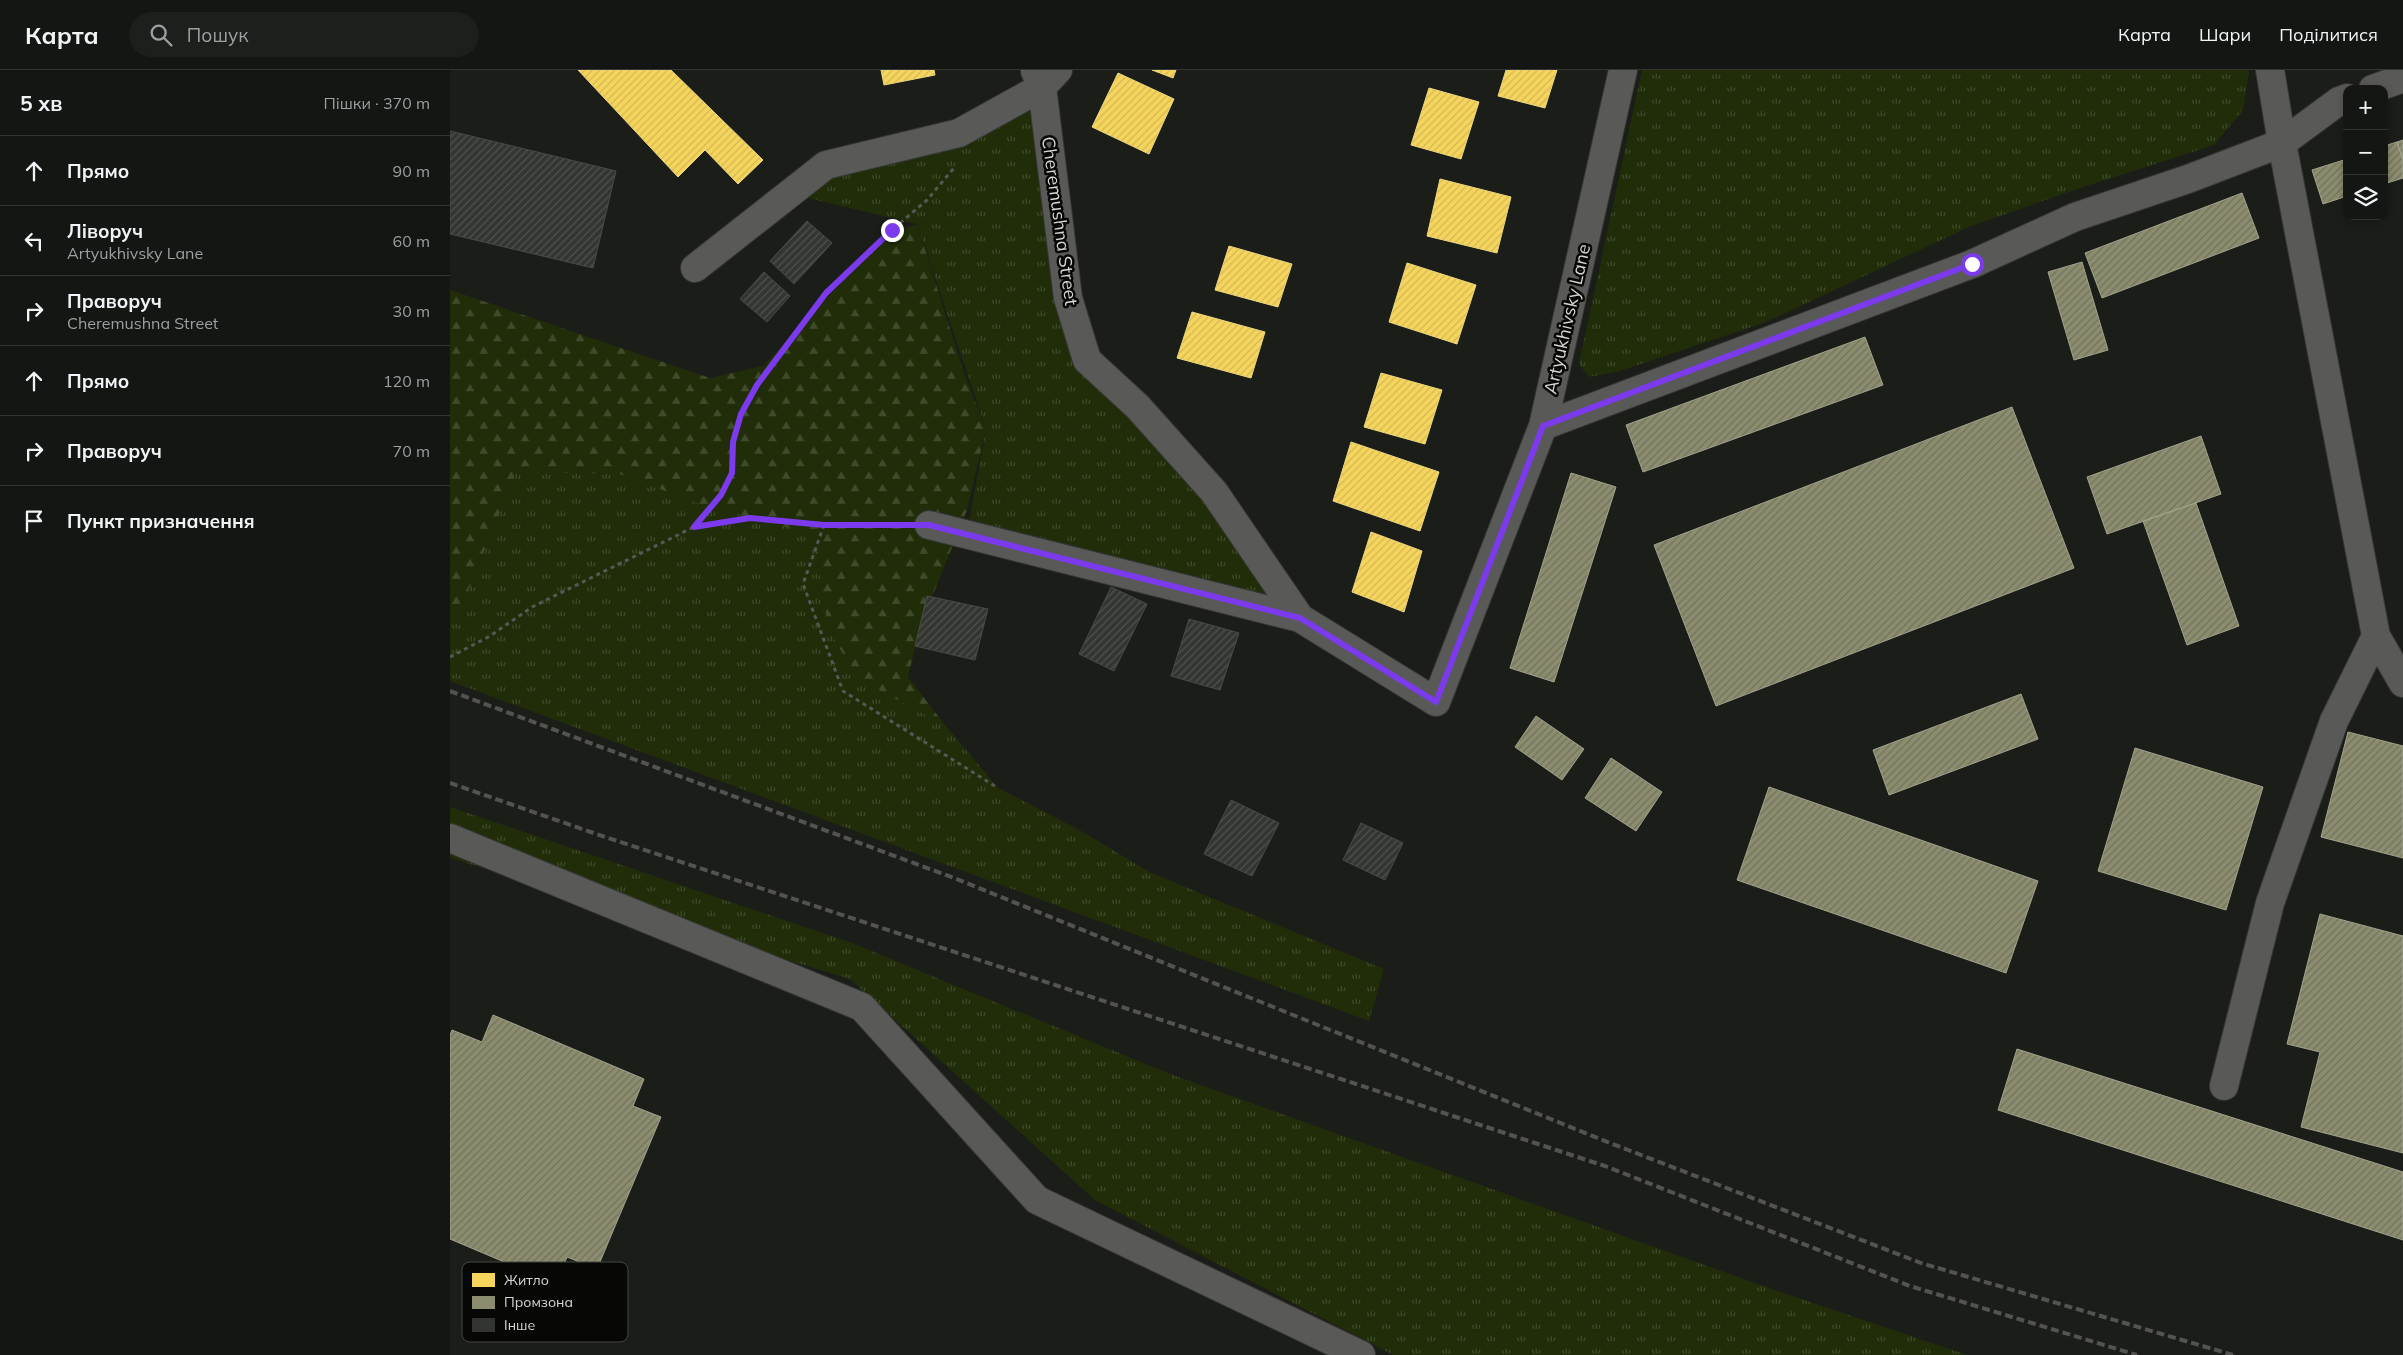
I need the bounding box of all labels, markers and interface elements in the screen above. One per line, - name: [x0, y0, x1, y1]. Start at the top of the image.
- search box: [129, 12, 479, 57]
- text: Карта: [25, 20, 99, 50]
- icon: search: [147, 21, 175, 49]
- text: Пошук: [187, 23, 248, 47]
- text: Карта: [2118, 23, 2171, 46]
- text: Шари: [2199, 23, 2251, 46]
- text: Поділитися: [2279, 23, 2378, 46]
- map controls: [2343, 85, 2388, 220]
- button: +: [2343, 85, 2388, 130]
- text: 5 хв: [20, 90, 62, 116]
- text: Пішки · 370 m: [324, 93, 430, 113]
- button: −: [2343, 130, 2388, 175]
- street label: Cheremushna Street: [1037, 135, 1083, 307]
- icon: ahead: [20, 157, 48, 185]
- text: Прямо: [67, 159, 129, 183]
- text: 90 m: [393, 161, 430, 181]
- button: layers: [2343, 175, 2388, 220]
- text: Ліворуч: [67, 219, 143, 243]
- route end: [881, 219, 904, 242]
- icon: left: [20, 227, 48, 255]
- text: 60 m: [393, 231, 430, 251]
- street label: Artyukhivsky Lane: [1539, 242, 1595, 396]
- text: Artyukhivsky Lane: [67, 243, 203, 263]
- route start: [1961, 253, 1984, 276]
- text: Праворуч: [67, 289, 162, 313]
- icon: right: [20, 297, 48, 325]
- text: 30 m: [393, 301, 430, 321]
- text: Cheremushna Street: [67, 313, 218, 333]
- icon: ahead: [20, 367, 48, 395]
- text: Прямо: [67, 369, 129, 393]
- text: 120 m: [383, 371, 430, 391]
- icon: right: [20, 437, 48, 465]
- text: Праворуч: [67, 439, 162, 463]
- text: 70 m: [393, 441, 430, 461]
- icon: arrive: [20, 507, 48, 535]
- text: Пункт призначення: [67, 509, 255, 533]
- legend: [462, 1262, 628, 1342]
- text: Житло: [504, 1271, 549, 1289]
- text: Промзона: [504, 1293, 573, 1311]
- text: Інше: [504, 1316, 535, 1334]

